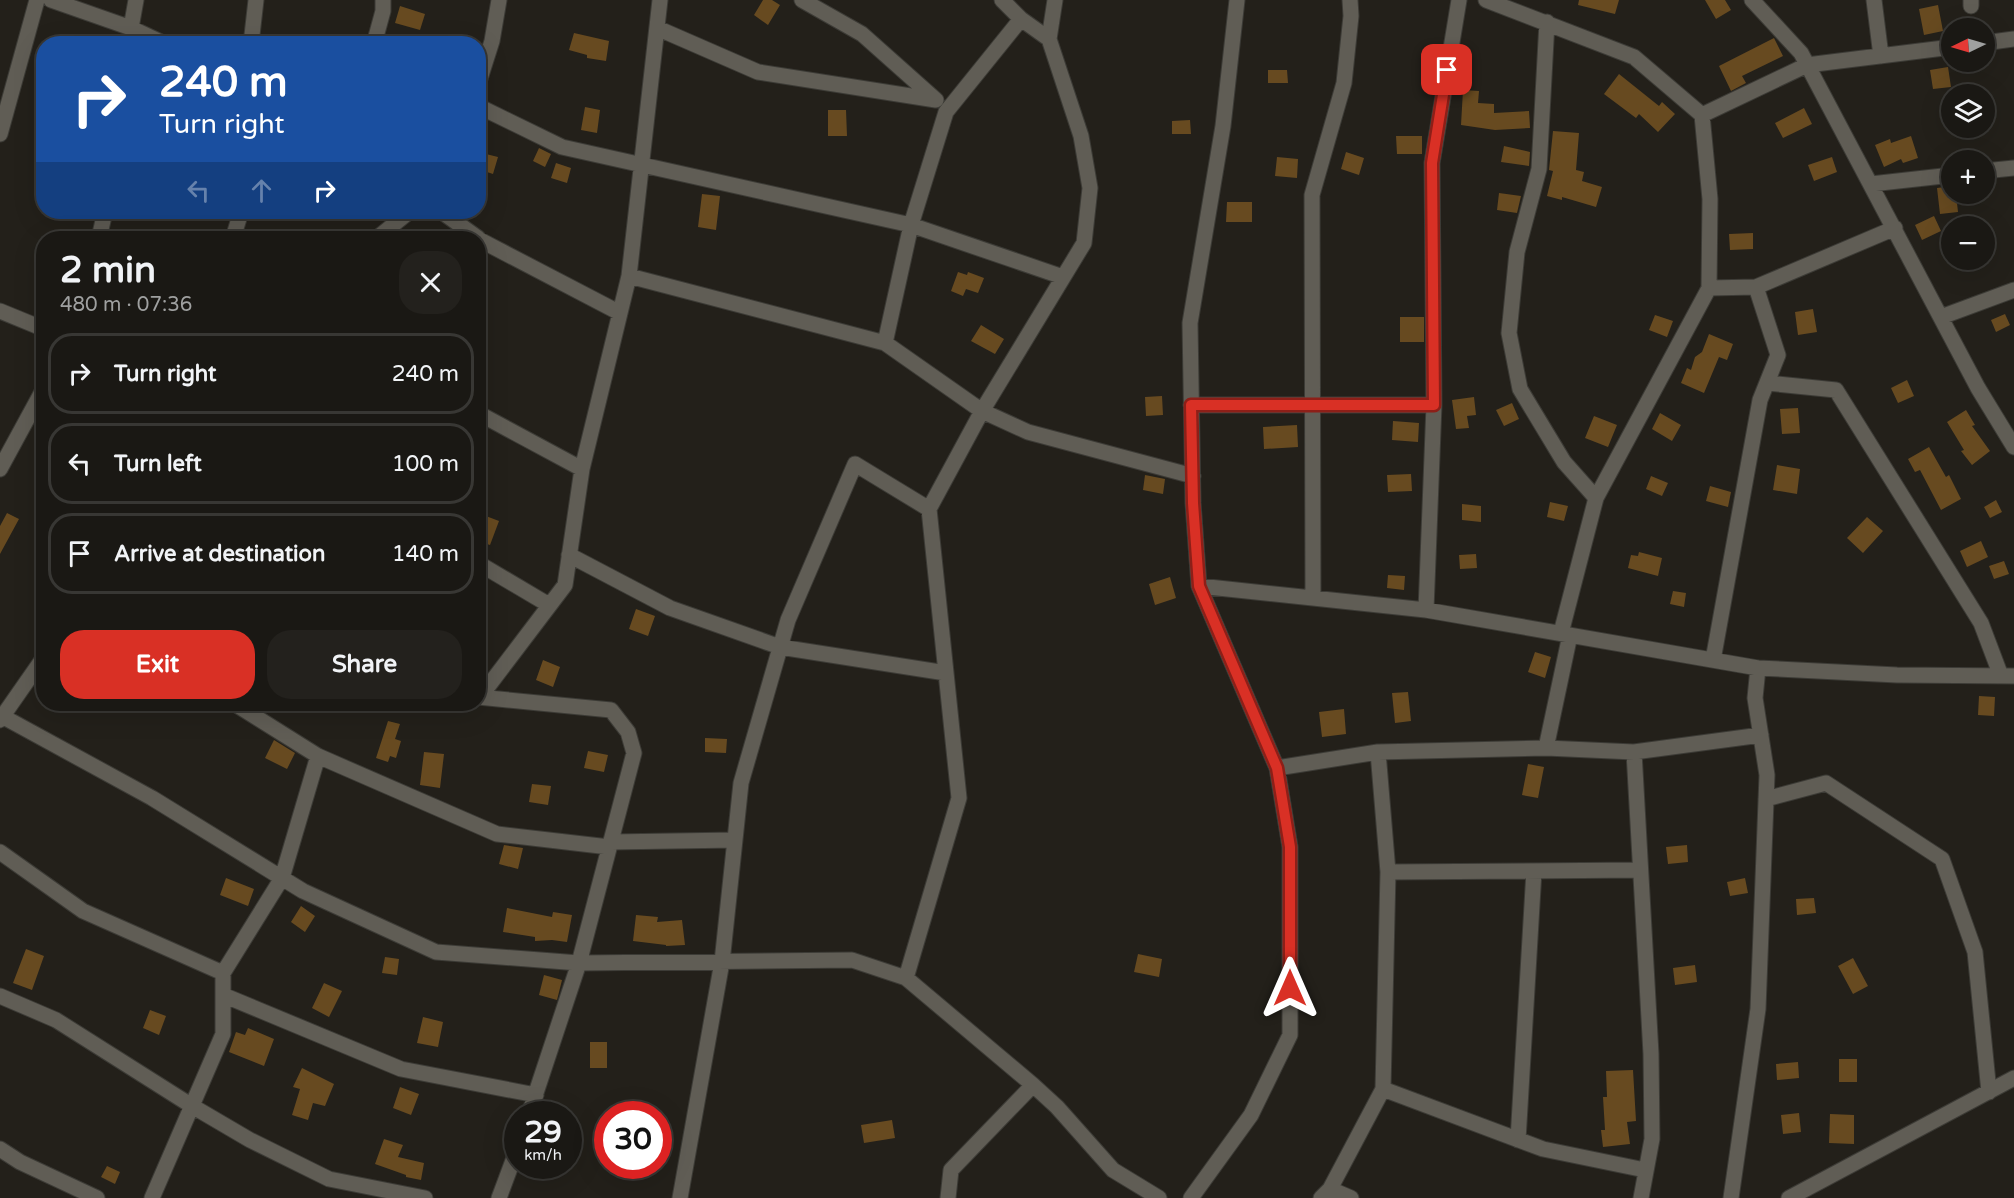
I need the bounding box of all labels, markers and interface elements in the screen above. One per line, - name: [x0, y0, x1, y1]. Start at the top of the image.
- north arrow: [1941, 18, 1995, 72]
- map controls: [1941, 18, 1995, 270]
- pin: [1421, 44, 1472, 95]
- icon: arrive: [1430, 53, 1463, 86]
- text: 240 m: [159, 57, 288, 108]
- icon: right: [60, 60, 138, 138]
- button: layers: [1941, 84, 1995, 138]
- text: Turn right: [159, 108, 285, 141]
- button: +: [1941, 150, 1995, 204]
- icon: left: [182, 174, 215, 207]
- icon: ahead: [245, 174, 278, 207]
- icon: right: [308, 174, 341, 207]
- button: −: [1941, 216, 1995, 270]
- text: 2 min: [60, 249, 156, 292]
- button: close: [399, 251, 462, 314]
- text: 480 m · 07:36: [60, 293, 192, 317]
- icon: right: [63, 357, 96, 390]
- text: Turn right: [114, 361, 216, 387]
- text: 240 m: [392, 361, 459, 387]
- icon: left: [63, 447, 96, 480]
- text: Turn left: [114, 451, 202, 477]
- text: 100 m: [392, 451, 459, 477]
- icon: arrive: [63, 537, 96, 570]
- text: Arrive at destination: [114, 541, 325, 567]
- text: 140 m: [392, 541, 459, 567]
- button: Exit: [60, 630, 255, 699]
- button: Share: [267, 630, 462, 699]
- position arrow: [1258, 956, 1322, 1020]
- speed limit sign: 30: [594, 1101, 672, 1179]
- text: 29: [524, 1114, 562, 1151]
- text: km/h: [524, 1146, 562, 1164]

